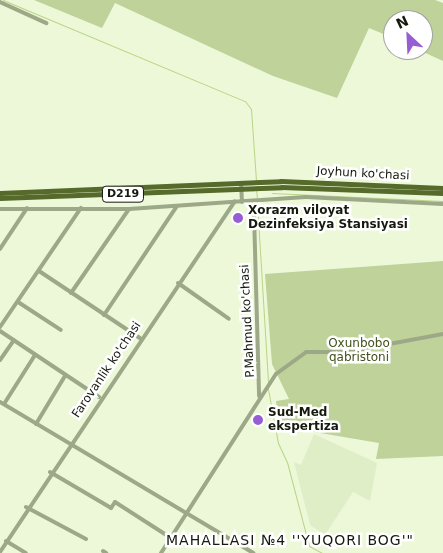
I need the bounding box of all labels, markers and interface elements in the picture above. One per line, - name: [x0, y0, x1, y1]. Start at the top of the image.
- north arrow: [383, 10, 433, 60]
- text: N: [393, 13, 411, 32]
- street label: Joyhun ko'chasi: [316, 164, 410, 184]
- road number: D219: [102, 185, 144, 202]
- place label: Xorazm viloyat Dezinfeksiya Stansiyasi: [248, 204, 408, 232]
- marker: Xorazm viloyat Dezinfeksiya Stansiyasi: [232, 212, 244, 224]
- street label: P.Mahmud ko'chasi: [238, 264, 258, 378]
- street label: Farovanlik ko'chasi: [69, 319, 145, 421]
- park label: Oxunbobo qabristoni: [328, 337, 390, 365]
- place label: Sud-Med ekspertiza: [268, 406, 339, 434]
- marker: Sud-Med ekspertiza: [252, 414, 264, 426]
- district label: MAHALLASI №4 ''YUQORI BOG'": [163, 532, 417, 548]

